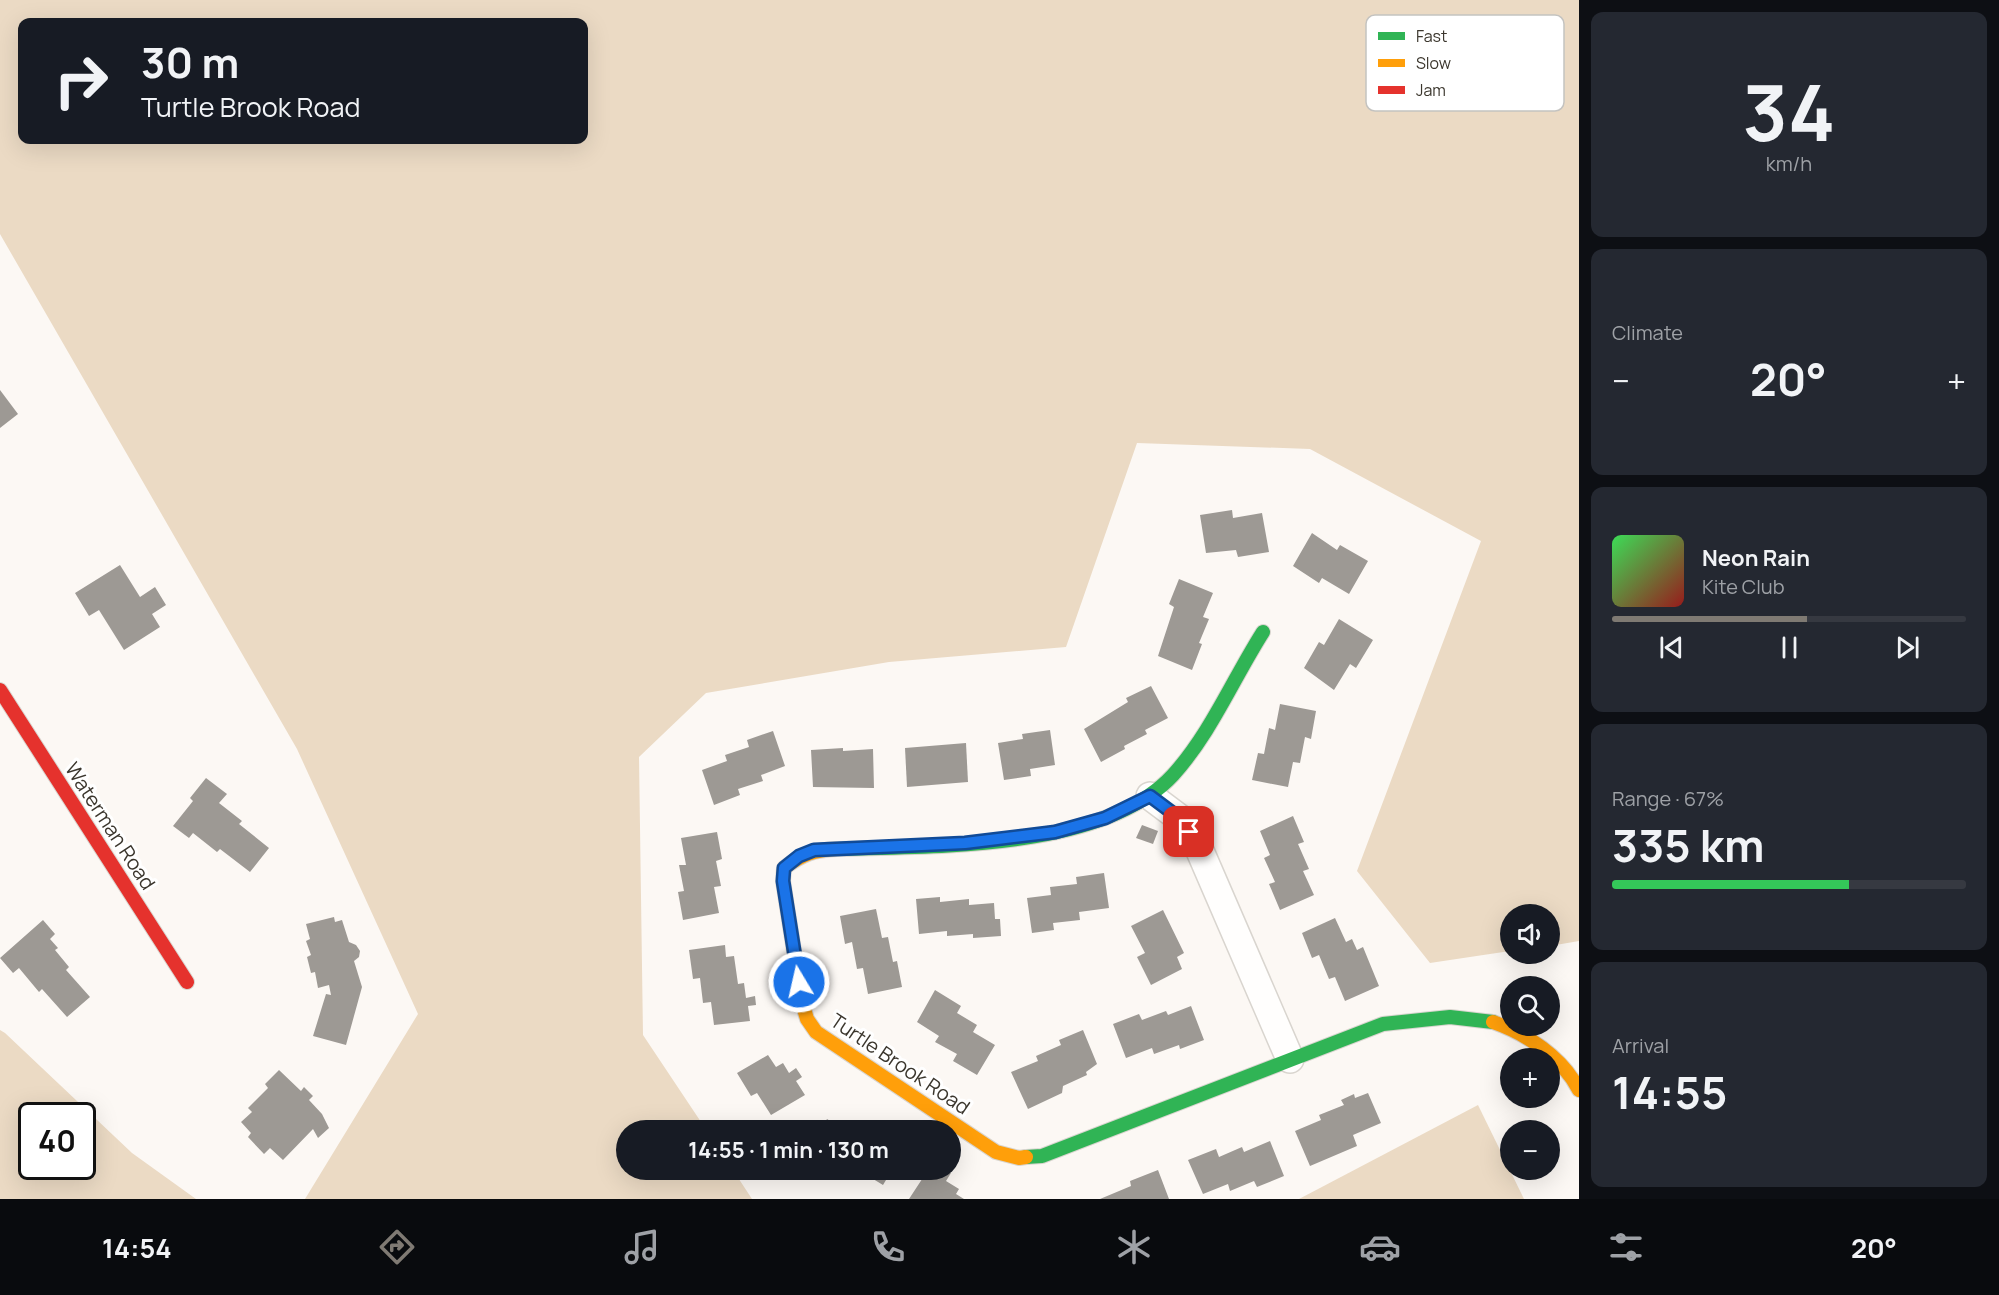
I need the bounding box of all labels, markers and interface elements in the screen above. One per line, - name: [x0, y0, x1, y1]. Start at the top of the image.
- legend: [1366, 15, 1564, 111]
- text: Fast: [1416, 25, 1447, 47]
- text: 30 m: [141, 33, 239, 91]
- icon: right: [42, 42, 120, 120]
- text: Slow: [1416, 52, 1451, 74]
- text: 34: [1743, 58, 1835, 164]
- text: Jam: [1416, 79, 1446, 101]
- text: Turtle Brook Road: [141, 88, 361, 125]
- text: km/h: [1766, 150, 1812, 177]
- text: Climate: [1612, 319, 1683, 346]
- text: 20°: [1750, 348, 1827, 410]
- text: −: [1612, 358, 1630, 403]
- text: +: [1947, 358, 1966, 403]
- text: Neon Rain: [1702, 543, 1810, 573]
- text: Kite Club: [1702, 573, 1785, 600]
- icon: previous: [1655, 631, 1688, 664]
- icon: pause: [1773, 631, 1806, 664]
- icon: next: [1891, 631, 1924, 664]
- street label: Waterman Road: [59, 757, 162, 895]
- text: Range · 67%: [1612, 785, 1724, 812]
- pin: [1163, 806, 1214, 857]
- text: 335 km: [1612, 814, 1764, 876]
- icon: arrive: [1172, 815, 1205, 848]
- map controls: [1500, 904, 1560, 1180]
- button: sound: [1500, 904, 1560, 964]
- position arrow: [767, 950, 831, 1014]
- button: search: [1500, 976, 1560, 1036]
- street label: Turtle Brook Road: [825, 1007, 975, 1120]
- text: Arrival: [1612, 1032, 1669, 1059]
- button: +: [1500, 1048, 1560, 1108]
- text: 14:55: [1612, 1061, 1727, 1123]
- speed limit sign: 40: [18, 1102, 96, 1180]
- button: −: [1500, 1120, 1560, 1180]
- text: 14:55 · 1 min · 130 m: [688, 1135, 889, 1165]
- icon: directions: [376, 1226, 418, 1268]
- icon: music: [621, 1226, 663, 1268]
- icon: phone: [867, 1226, 909, 1268]
- icon: climate: [1113, 1226, 1155, 1268]
- icon: car: [1359, 1226, 1401, 1268]
- icon: filters: [1605, 1226, 1647, 1268]
- text: 14:54: [102, 1229, 172, 1266]
- text: 20°: [1851, 1229, 1897, 1266]

